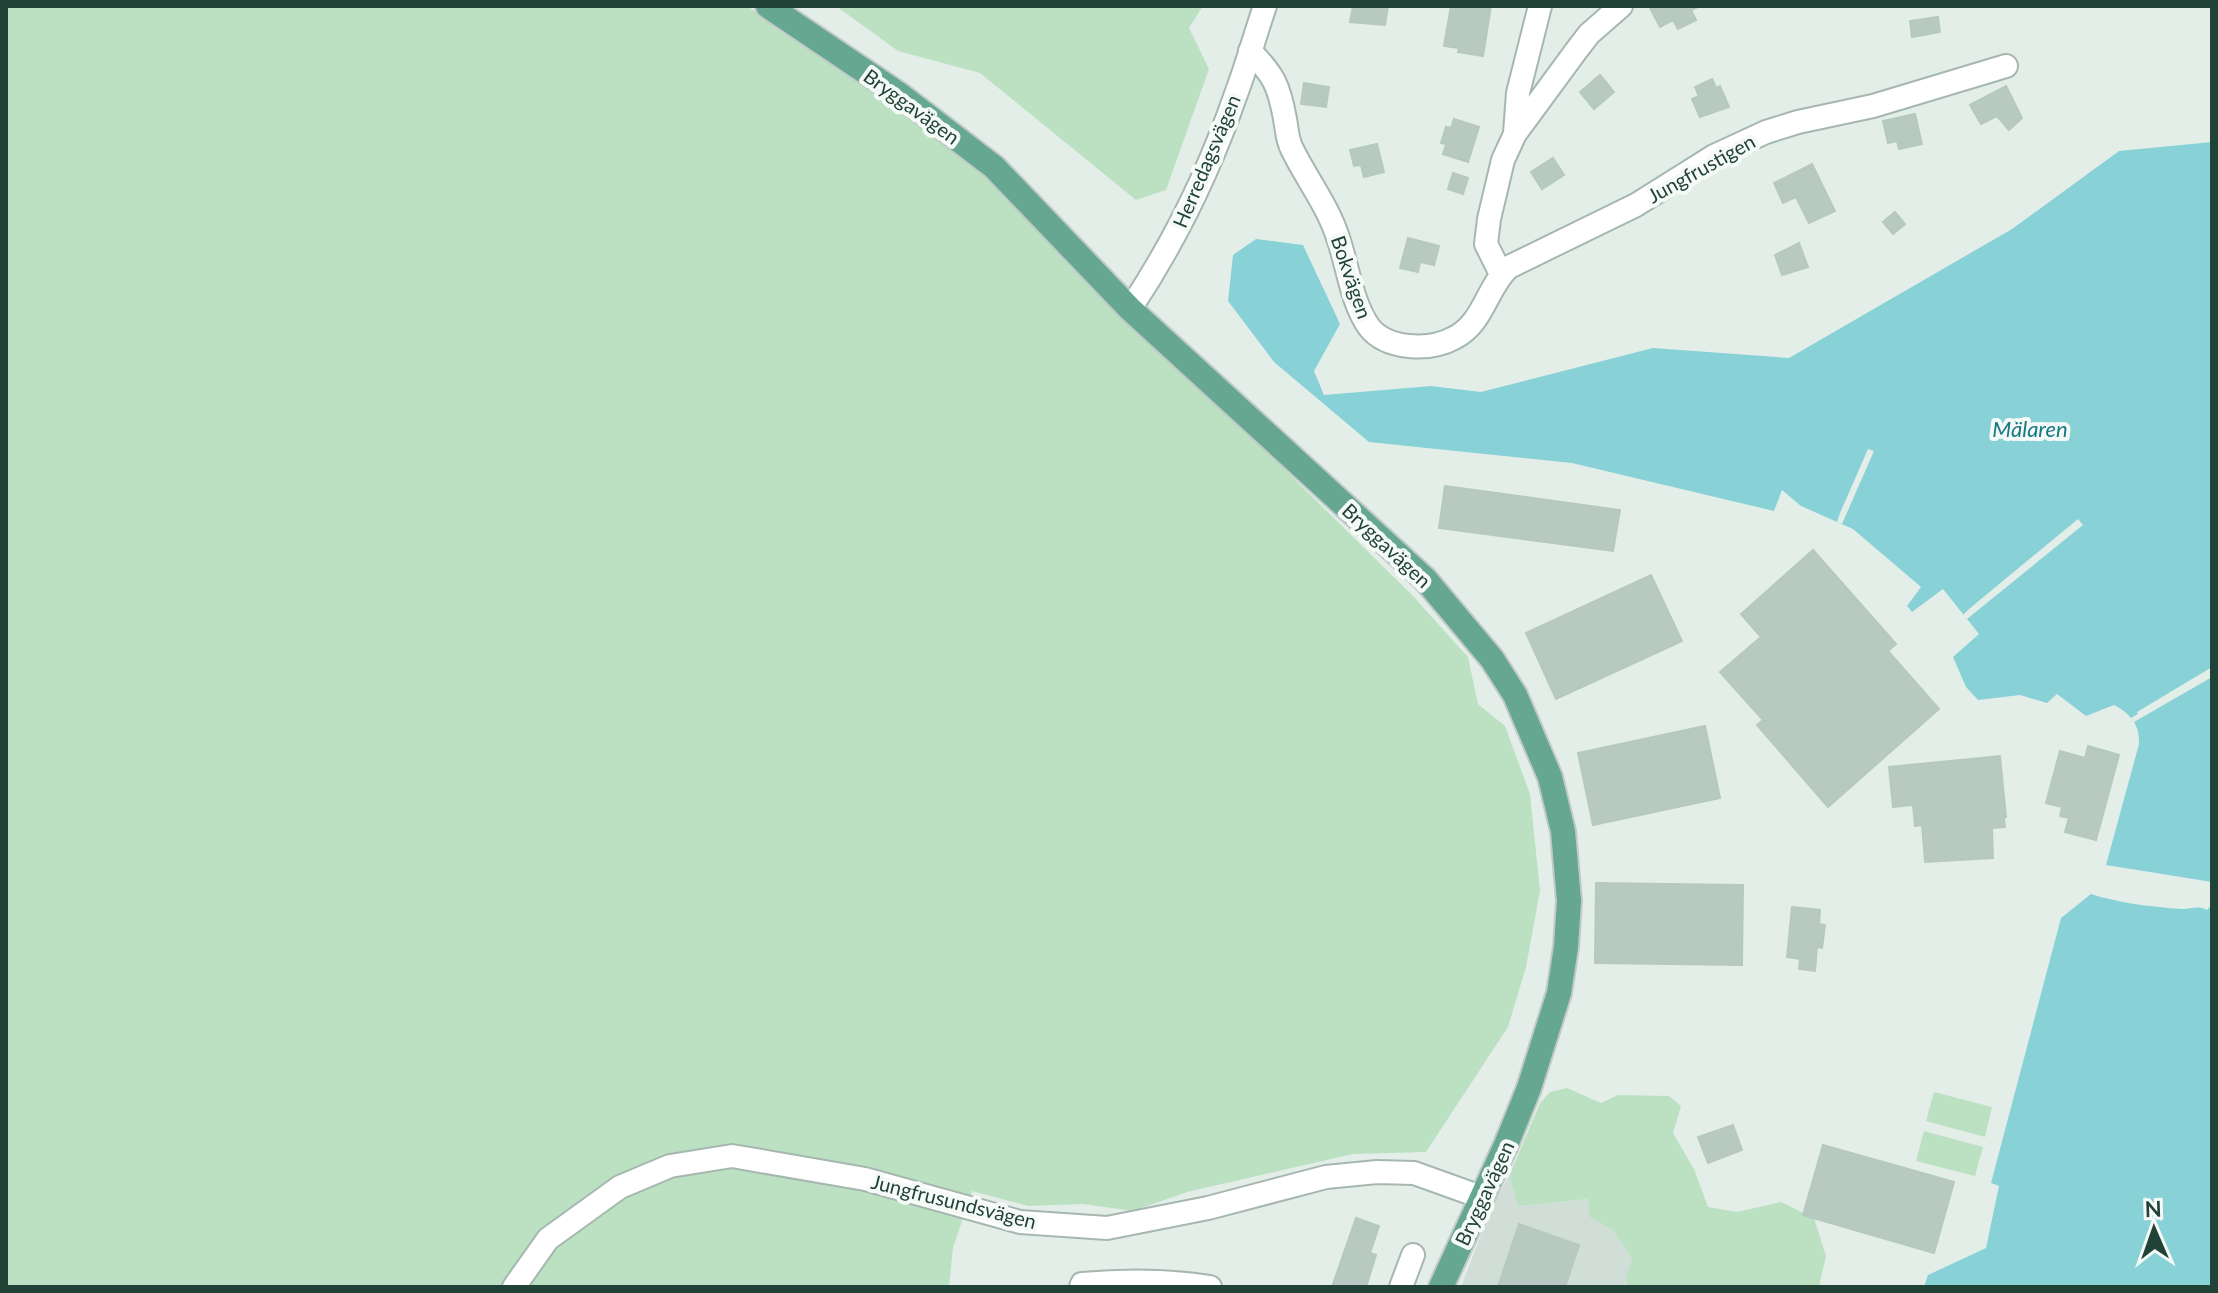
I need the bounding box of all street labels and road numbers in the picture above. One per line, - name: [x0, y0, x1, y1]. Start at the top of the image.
- street label: Bryggavägen: [859, 63, 965, 149]
- street label: Herredagsvägen: [1167, 91, 1245, 231]
- street label: Jungfrustigen: [1643, 129, 1759, 207]
- street label: Bokvägen: [1327, 232, 1377, 322]
- street label: Bryggavägen: [1338, 498, 1436, 592]
- street label: Bryggavägen: [1449, 1137, 1519, 1249]
- street label: Jungfrusundsvägen: [869, 1169, 1039, 1233]

